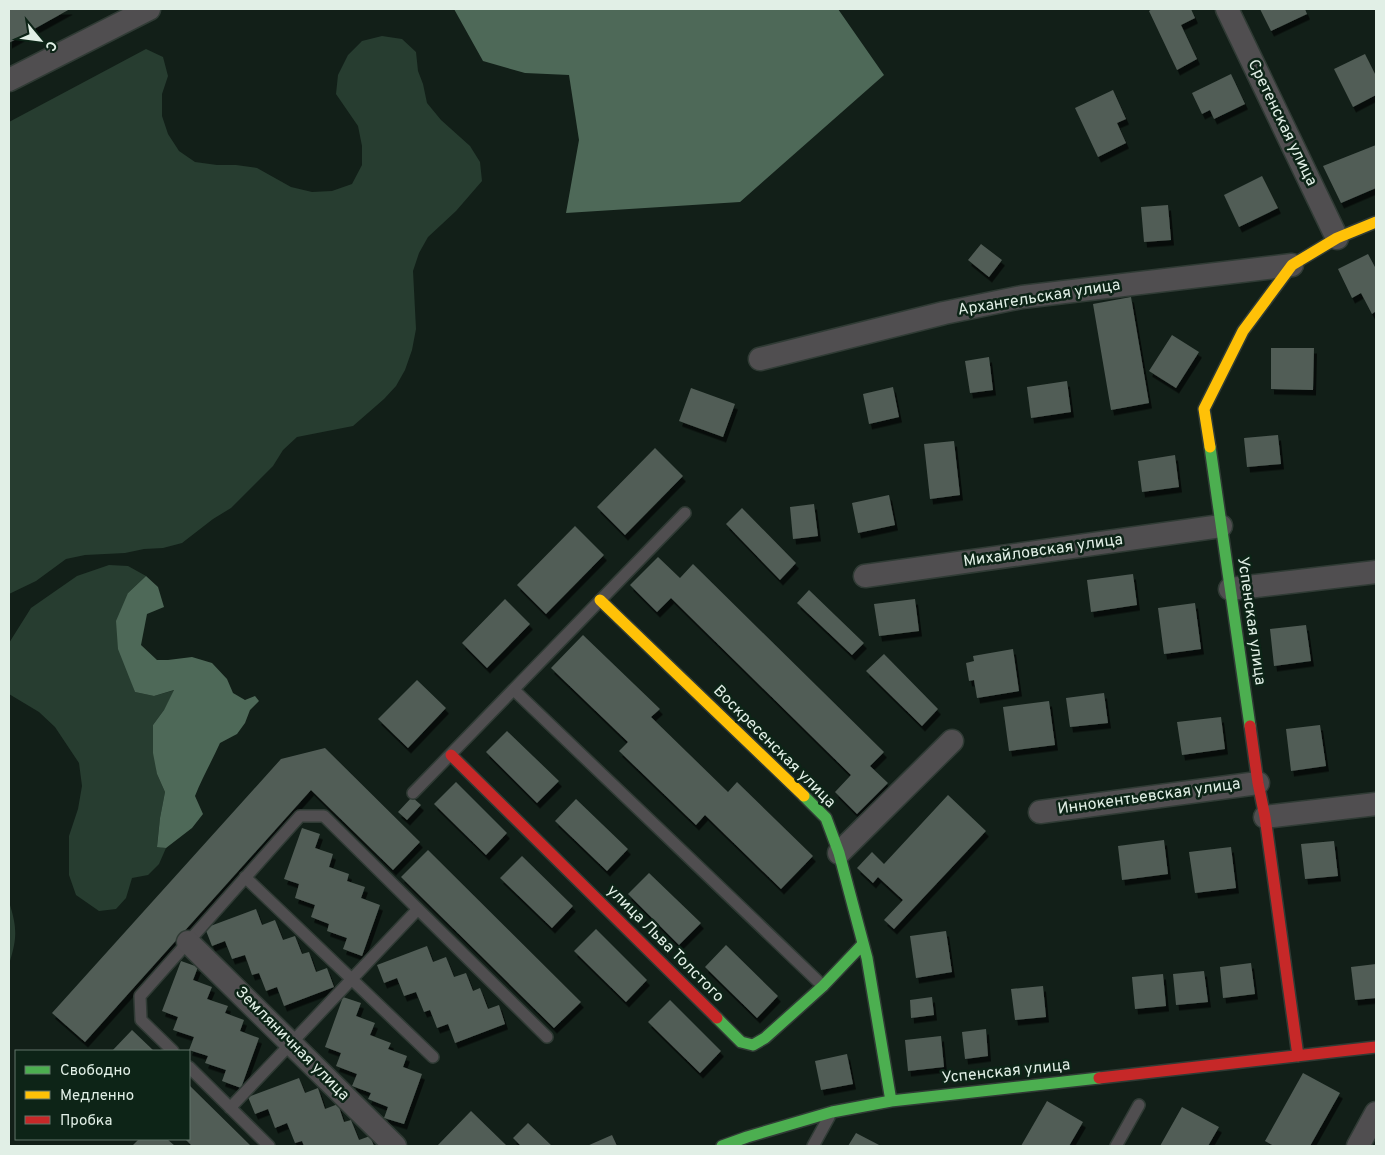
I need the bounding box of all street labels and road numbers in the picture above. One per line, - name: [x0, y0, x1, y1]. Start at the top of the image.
- street label: Сретенская улица: [1243, 56, 1321, 190]
- street label: Архангельская улица: [956, 275, 1122, 321]
- street label: Михайловская улица: [962, 530, 1124, 572]
- street label: Успенская улица: [1232, 556, 1270, 686]
- street label: Воскресенская улица: [708, 681, 840, 813]
- street label: Иннокентьевская улица: [1056, 774, 1242, 820]
- street label: улица Льва Толстого: [602, 881, 728, 1007]
- street label: Земляничная улица: [231, 983, 353, 1105]
- street label: Успенская улица: [941, 1055, 1071, 1089]

